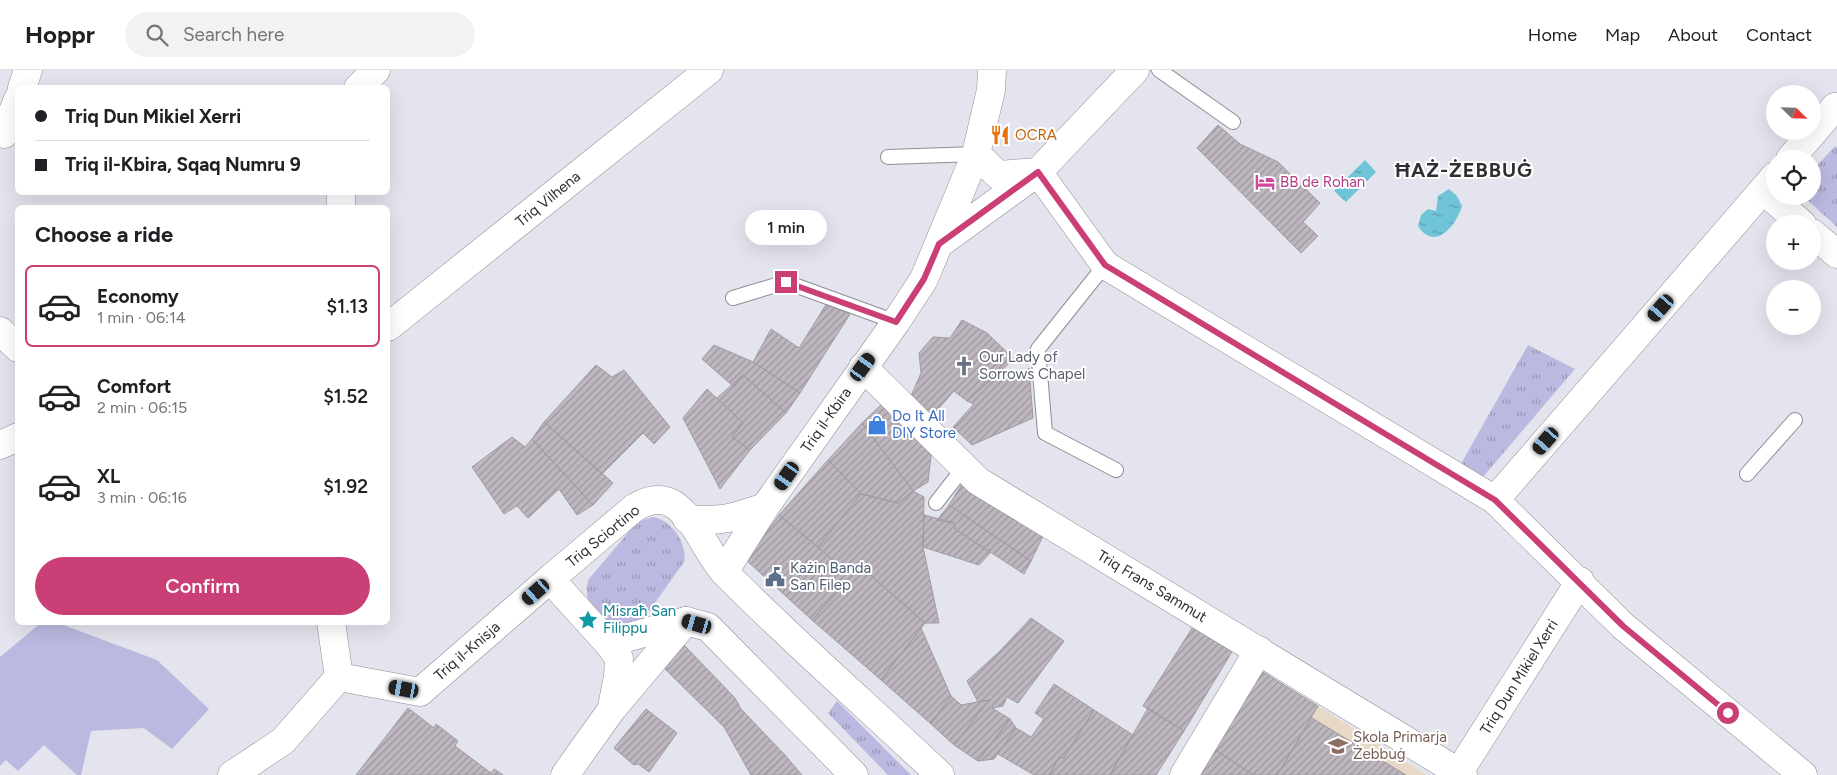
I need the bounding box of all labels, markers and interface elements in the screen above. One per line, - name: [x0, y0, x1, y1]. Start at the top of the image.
- search box: [125, 12, 475, 57]
- text: Hoppr: [25, 20, 95, 49]
- icon: search: [143, 21, 171, 49]
- text: Search here: [183, 23, 284, 46]
- text: Home: [1528, 24, 1577, 46]
- text: Map: [1605, 24, 1640, 46]
- text: About: [1668, 24, 1718, 46]
- text: Contact: [1746, 24, 1812, 46]
- north arrow: [1766, 85, 1821, 140]
- map controls: [1766, 85, 1821, 335]
- text: Triq Dun Mikiel Xerri: [65, 105, 241, 128]
- restaurant icon: OCRA: [989, 124, 1011, 146]
- place label: OCRA: [1015, 126, 1057, 144]
- button: locate: [1766, 150, 1821, 205]
- text: Triq il-Kbira, Sqaq Numru 9: [65, 153, 301, 176]
- district label: ĦAŻ-ŻEBBUĠ: [1395, 158, 1533, 182]
- street label: Triq Vilhena: [512, 167, 584, 231]
- hotel icon: BB de Rohan: [1254, 171, 1276, 193]
- place label: BB de Rohan: [1280, 173, 1365, 191]
- callout: 1 min: [745, 210, 827, 244]
- button: +: [1766, 215, 1821, 270]
- text: 1 min: [767, 218, 805, 237]
- text: Choose a ride: [35, 221, 173, 248]
- route end: [775, 271, 797, 293]
- button: −: [1766, 280, 1821, 335]
- icon: car: [37, 284, 82, 329]
- text: Economy: [97, 285, 179, 308]
- car: [1645, 292, 1676, 324]
- text: $1.13: [327, 295, 368, 318]
- text: 1 min · 06:14: [97, 308, 186, 327]
- place label: Our Lady of Sorrows Chapel: [979, 348, 1085, 383]
- car: [848, 350, 877, 384]
- church icon: Our Lady of Sorrows Chapel: [953, 355, 975, 377]
- icon: car: [37, 374, 82, 419]
- text: Comfort: [97, 375, 172, 398]
- street label: Triq il-Kbira: [797, 384, 855, 456]
- text: $1.52: [323, 385, 368, 408]
- text: 2 min · 06:15: [97, 398, 187, 417]
- place label: Do It All DIY Store: [892, 407, 956, 442]
- shop icon: Do It All DIY Store: [866, 414, 888, 436]
- car: [1530, 425, 1561, 457]
- car: [772, 459, 801, 493]
- icon: car: [37, 464, 82, 509]
- text: XL: [97, 465, 120, 488]
- text: $1.92: [323, 475, 368, 498]
- text: 3 min · 06:16: [97, 488, 187, 507]
- street label: Triq Sciortino: [563, 501, 644, 571]
- street label: Triq Frans Sammut: [1094, 546, 1210, 626]
- button: Confirm: [35, 557, 370, 615]
- place label: Każin Banda San Filep: [790, 559, 871, 594]
- public building icon: Każin Banda San Filep: [764, 566, 786, 588]
- car: [519, 576, 552, 608]
- place label: Misraħ San Filippu: [603, 602, 676, 637]
- place icon: Misraħ San Filippu: [577, 609, 599, 631]
- car: [680, 613, 713, 635]
- street label: Triq Dun Mikiel Xerri: [1476, 616, 1562, 738]
- street label: Triq il-Knisja: [430, 618, 504, 684]
- car: [387, 679, 420, 699]
- route start: [1717, 702, 1739, 724]
- place label: Skola Primarja Żebbuġ: [1353, 728, 1447, 763]
- school or university icon: Skola Primarja Żebbuġ: [1327, 735, 1349, 757]

